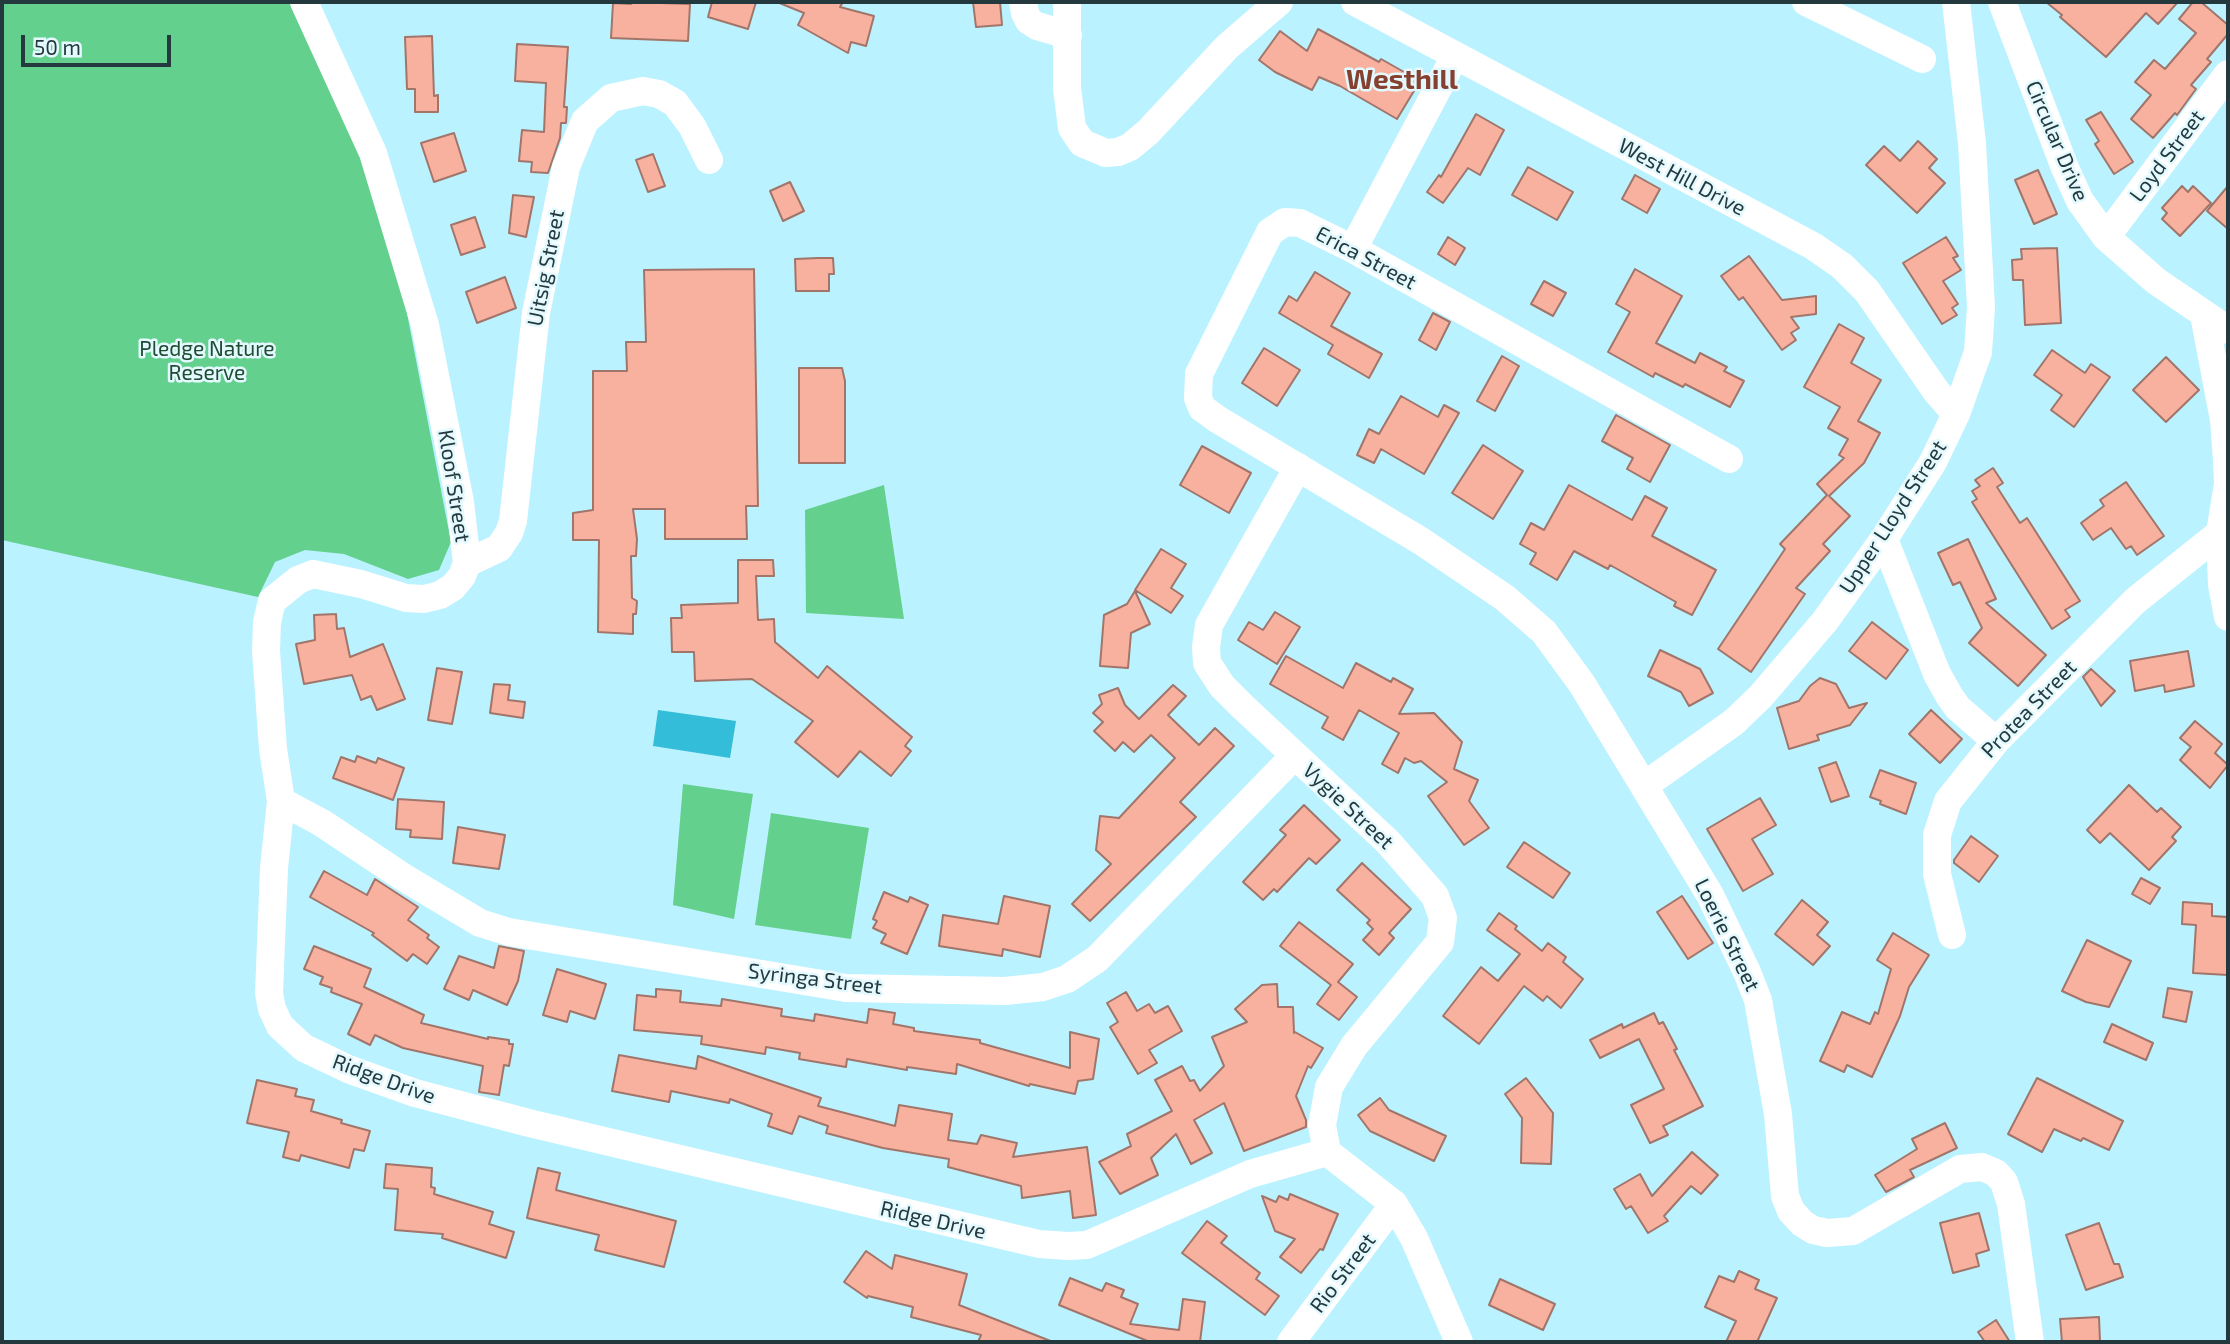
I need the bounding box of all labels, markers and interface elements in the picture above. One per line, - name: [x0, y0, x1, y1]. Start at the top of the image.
- scale bar: [24, 21, 175, 65]
- text: 50 m: [34, 34, 81, 59]
- district label: Westhill: [1346, 63, 1458, 97]
- street label: Circular Drive: [2020, 77, 2094, 205]
- street label: Loyd Street: [2124, 105, 2210, 207]
- street label: West Hill Drive: [1614, 133, 1750, 221]
- street label: Uitsig Street: [522, 208, 570, 328]
- street label: Erica Street: [1311, 221, 1421, 295]
- park label: Pledge Nature Reserve: [139, 336, 275, 386]
- street label: Kloof Street: [433, 428, 475, 544]
- street label: Upper Lloyd Street: [1834, 436, 1952, 598]
- street label: Protea Street: [1976, 655, 2082, 763]
- street label: Vygie Street: [1297, 758, 1399, 854]
- street label: Loerie Street: [1689, 875, 1765, 995]
- street label: Syringa Street: [747, 958, 883, 1000]
- street label: Ridge Drive: [329, 1049, 439, 1109]
- street label: Ridge Drive: [878, 1196, 988, 1244]
- street label: Rio Street: [1305, 1228, 1381, 1318]

